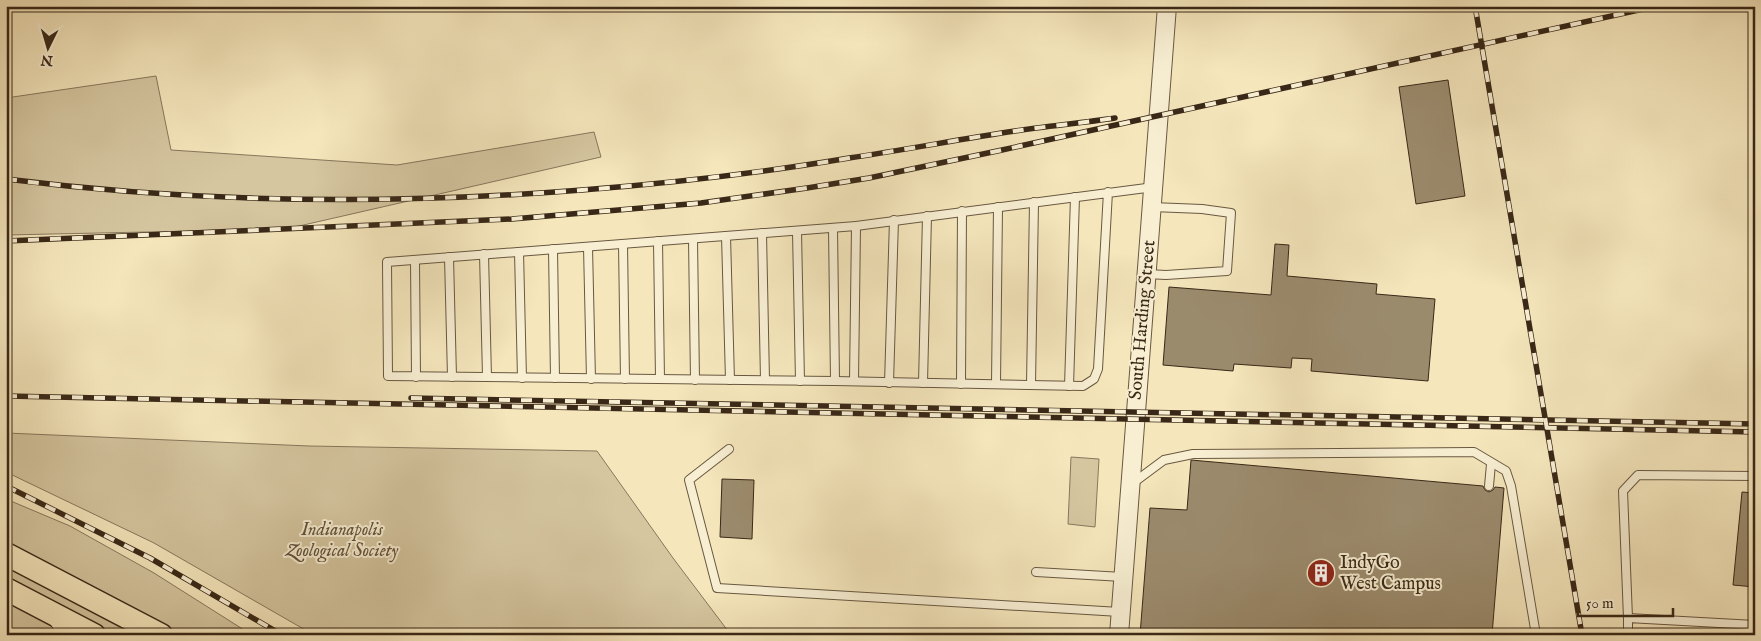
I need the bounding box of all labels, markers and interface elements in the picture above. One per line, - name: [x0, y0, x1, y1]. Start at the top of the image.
- north arrow: [22, 22, 72, 72]
- text: N: [40, 50, 55, 70]
- street label: South Harding Street: [1125, 239, 1161, 401]
- park label: Indianapolis Zoological Society: [284, 519, 399, 563]
- place label: IndyGo West Campus: [1340, 552, 1441, 596]
- building icon: IndyGo West Campus: [1306, 558, 1336, 588]
- scale bar: [1578, 586, 1674, 618]
- text: 50 m: [1586, 594, 1614, 613]

